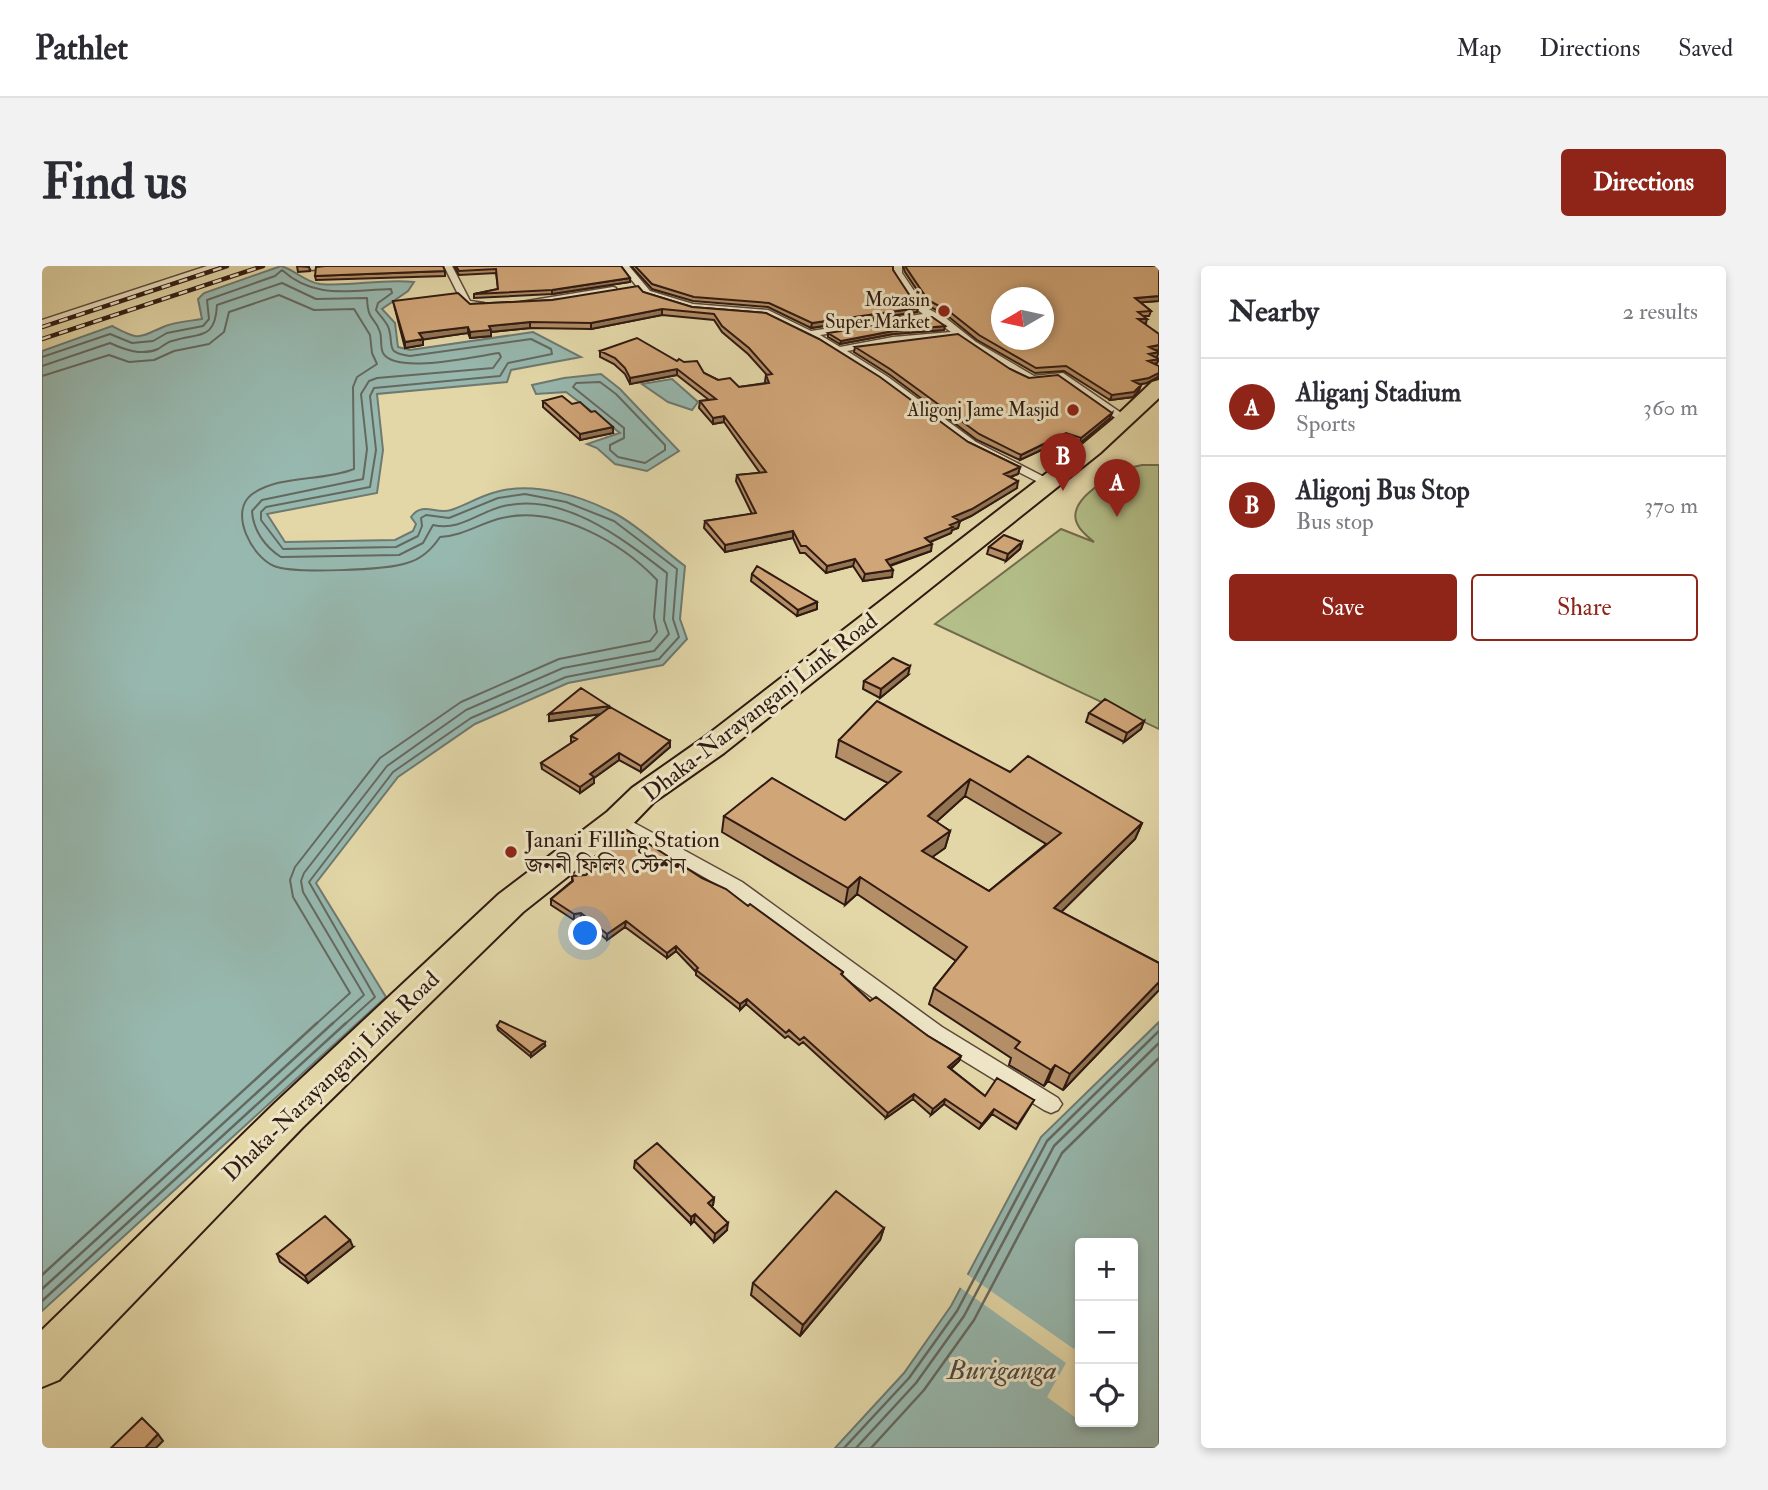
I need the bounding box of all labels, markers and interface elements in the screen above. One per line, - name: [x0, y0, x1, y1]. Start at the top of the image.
- text: Pathlet: [35, 28, 128, 69]
- text: Map: [1456, 33, 1501, 64]
- text: Directions: [1539, 33, 1640, 64]
- text: Saved: [1678, 33, 1733, 64]
- button: Directions: [1561, 149, 1726, 216]
- text: Find us: [42, 152, 187, 213]
- north arrow: [991, 287, 1054, 350]
- place label: Mozasin Super Market: [825, 288, 930, 335]
- text: Nearby: [1229, 293, 1319, 330]
- text: 2 results: [1623, 297, 1698, 326]
- marker: Mozasin Super Market: [936, 303, 952, 319]
- text: Aliganj Stadium: [1296, 377, 1461, 409]
- text: A: [1245, 393, 1259, 422]
- text: 360 m: [1643, 393, 1698, 422]
- place label: Aligonj Jame Masjid: [906, 398, 1060, 422]
- marker: Aligonj Jame Masjid: [1065, 402, 1081, 418]
- text: Sports: [1296, 409, 1355, 438]
- pin: B: [1040, 433, 1086, 491]
- pin: A: [1094, 459, 1140, 517]
- text: Aligonj Bus Stop: [1296, 475, 1470, 507]
- text: B: [1244, 491, 1260, 520]
- text: 370 m: [1644, 491, 1698, 520]
- text: Bus stop: [1296, 507, 1374, 536]
- button: Save: [1229, 574, 1457, 641]
- button: Share: [1471, 574, 1698, 641]
- street label: Dhaka-Narayanganj Link Road: [637, 606, 883, 808]
- place label: Janani Filling Station জননী ফিলিং স্টেশন: [524, 825, 720, 880]
- marker: Janani Filling Station জননী ফিলিং স্টেশন: [503, 844, 519, 860]
- your location: [568, 916, 602, 950]
- street label: Dhaka-Narayanganj Link Road: [217, 965, 445, 1187]
- map controls: [1075, 1238, 1138, 1427]
- button: +: [1075, 1238, 1138, 1301]
- button: −: [1075, 1301, 1138, 1364]
- water label: Buriganga: [945, 1353, 1057, 1388]
- button: locate: [1075, 1364, 1138, 1427]

